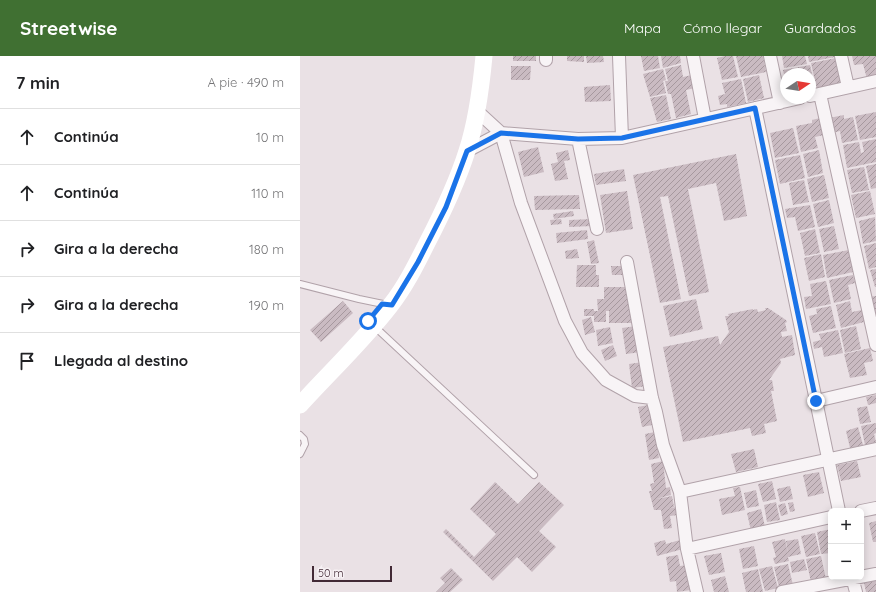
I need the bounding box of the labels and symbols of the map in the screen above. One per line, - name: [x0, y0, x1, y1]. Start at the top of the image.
- north arrow: [780, 68, 816, 104]
- route start: [359, 312, 377, 330]
- route end: [807, 392, 825, 410]
- scale bar: [312, 564, 392, 583]

